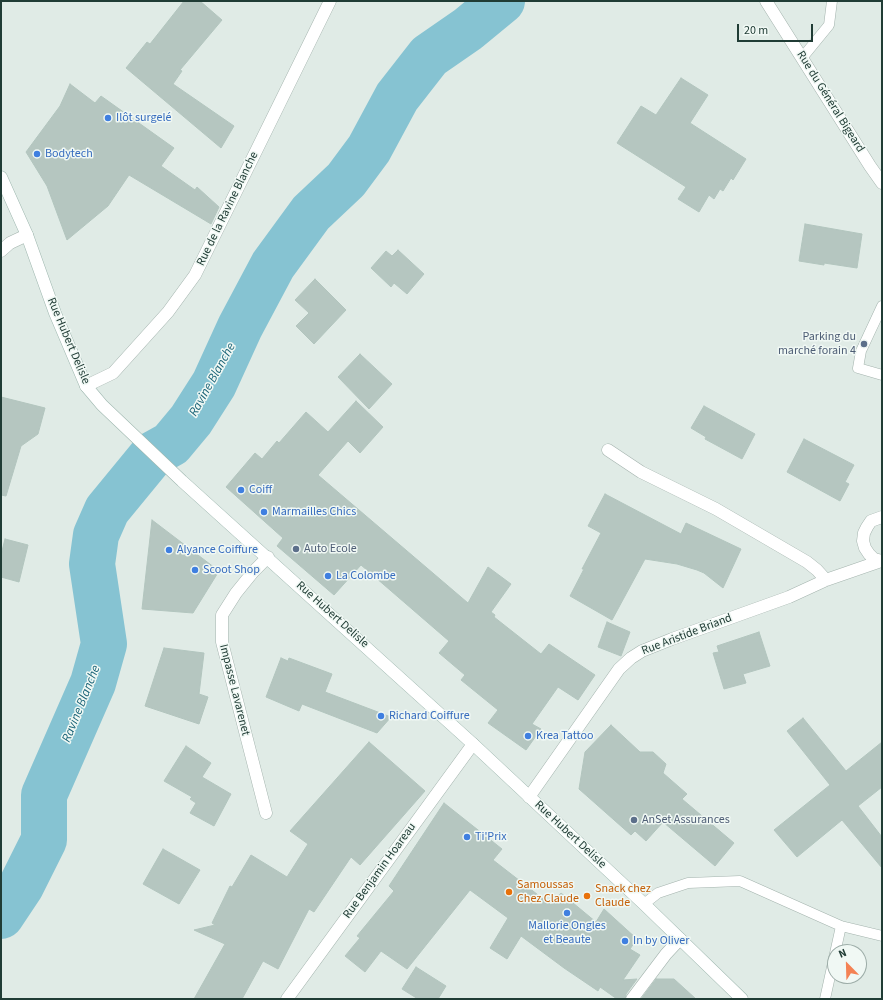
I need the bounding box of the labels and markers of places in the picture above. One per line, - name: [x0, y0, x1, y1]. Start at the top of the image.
- place label: Ilôt surgelé: [116, 111, 171, 125]
- marker: Ilôt surgelé: [103, 113, 113, 123]
- place label: Bodytech: [45, 147, 93, 161]
- marker: Bodytech: [32, 149, 42, 159]
- place label: Parking du marché forain 4: [778, 330, 856, 358]
- marker: Parking du marché forain 4: [859, 339, 869, 349]
- place label: Coiff: [249, 483, 272, 497]
- marker: Coiff: [236, 485, 246, 495]
- place label: Marmailles Chics: [272, 505, 356, 519]
- marker: Marmailles Chics: [259, 507, 269, 517]
- place label: Auto Ecole: [304, 542, 357, 556]
- place label: Alyance Coiffure: [177, 543, 258, 557]
- marker: Auto Ecole: [291, 544, 301, 554]
- marker: Alyance Coiffure: [164, 545, 174, 555]
- place label: Scoot Shop: [203, 563, 260, 577]
- marker: Scoot Shop: [190, 565, 200, 575]
- place label: La Colombe: [336, 569, 396, 583]
- marker: La Colombe: [323, 571, 333, 581]
- place label: Richard Coiffure: [389, 709, 470, 723]
- marker: Richard Coiffure: [376, 711, 386, 721]
- place label: Krea Tattoo: [536, 729, 593, 743]
- marker: Krea Tattoo: [523, 731, 533, 741]
- place label: AnSet Assurances: [642, 813, 730, 827]
- marker: AnSet Assurances: [629, 815, 639, 825]
- place label: Ti'Prix: [475, 830, 507, 844]
- marker: Ti'Prix: [462, 832, 472, 842]
- place label: Samoussas Chez Claude: [517, 878, 579, 906]
- place label: Snack chez Claude: [595, 882, 651, 910]
- marker: Samoussas Chez Claude: [504, 887, 514, 897]
- marker: Snack chez Claude: [582, 891, 592, 901]
- marker: Mallorie Ongles et Beaute: [562, 908, 572, 918]
- place label: Mallorie Ongles et Beaute: [528, 919, 606, 947]
- place label: In by Oliver: [633, 934, 689, 948]
- marker: In by Oliver: [620, 936, 630, 946]

